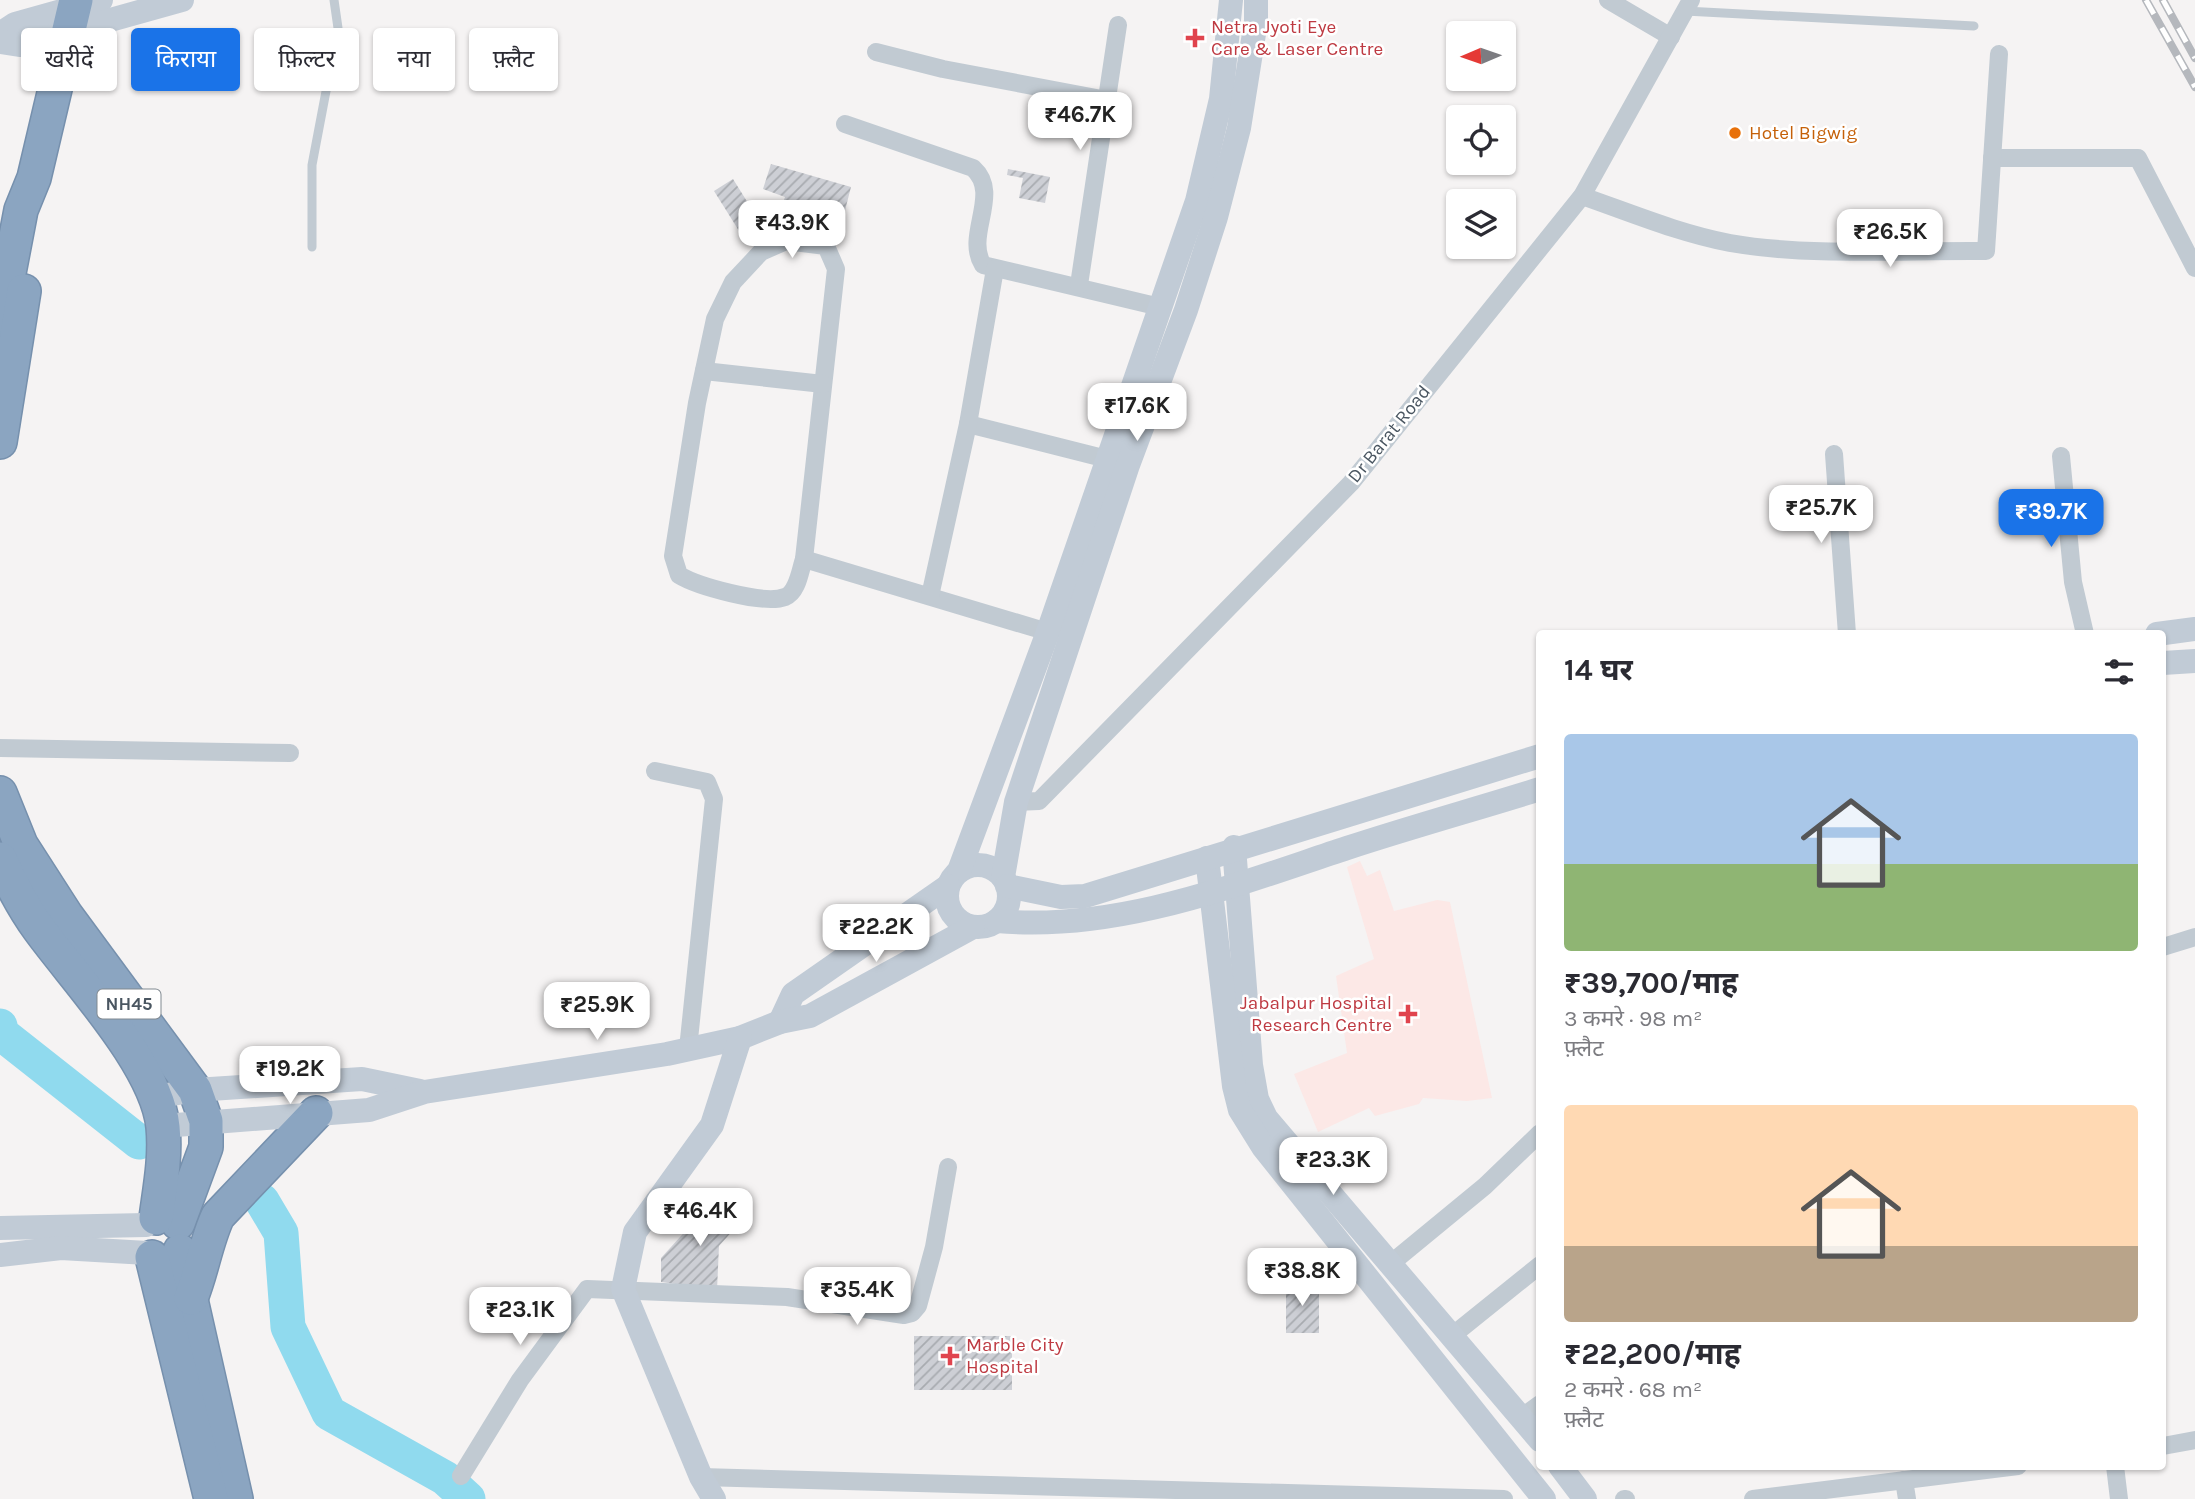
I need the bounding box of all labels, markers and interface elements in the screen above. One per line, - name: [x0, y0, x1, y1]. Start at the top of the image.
- place label: Netra Jyoti Eye Care & Laser Centre: [1211, 16, 1383, 60]
- north arrow: [1446, 21, 1516, 91]
- map controls: [1446, 21, 1516, 259]
- chip: खरीदें: [21, 28, 117, 91]
- chip: किराया: [131, 28, 240, 91]
- chip: फ़िल्टर: [254, 28, 359, 91]
- chip: नया: [373, 28, 455, 91]
- chip: फ़्लैट: [469, 28, 558, 91]
- marker: Netra Jyoti Eye Care & Laser Centre: [1185, 28, 1205, 48]
- pin: ₹46.7K: [1023, 92, 1137, 152]
- text: ₹46.7K: [1044, 101, 1116, 128]
- button: locate: [1446, 105, 1516, 175]
- place label: Hotel Bigwig: [1749, 122, 1857, 144]
- marker: Hotel Bigwig: [1727, 125, 1743, 141]
- button: layers: [1446, 189, 1516, 259]
- pin: ₹43.9K: [735, 201, 849, 260]
- text: ₹43.9K: [754, 209, 830, 236]
- pin: ₹26.5K: [1833, 210, 1947, 269]
- text: ₹26.5K: [1853, 218, 1927, 245]
- street label: Dr Barat Road: [1343, 381, 1435, 487]
- pin: ₹17.6K: [1080, 384, 1194, 443]
- text: ₹17.6K: [1104, 392, 1170, 419]
- pin: ₹25.7K: [1764, 486, 1878, 545]
- pin: ₹39.7K: [1994, 490, 2108, 549]
- text: ₹25.7K: [1785, 494, 1857, 521]
- text: ₹39.7K: [2015, 498, 2087, 525]
- text: 14 घर: [1564, 652, 1633, 688]
- icon: filters: [2100, 653, 2138, 691]
- icon: home: [1788, 780, 1914, 906]
- pin: ₹22.2K: [819, 904, 933, 964]
- text: ₹22.2K: [839, 913, 913, 940]
- text: ₹39,700/माह: [1564, 965, 1738, 1001]
- pin: ₹25.9K: [540, 982, 654, 1042]
- road number: NH45: [97, 989, 160, 1018]
- text: ₹25.9K: [560, 991, 634, 1018]
- place label: Jabalpur Hospital Research Centre: [1240, 992, 1392, 1036]
- marker: Jabalpur Hospital Research Centre: [1398, 1004, 1418, 1024]
- text: 3 कमरे · 98 m²: [1564, 1005, 1703, 1032]
- text: फ़्लैट: [1564, 1035, 1604, 1062]
- pin: ₹19.2K: [233, 1046, 347, 1106]
- text: ₹19.2K: [255, 1055, 325, 1082]
- pin: ₹23.3K: [1276, 1138, 1390, 1197]
- text: ₹23.3K: [1295, 1146, 1371, 1173]
- icon: home: [1788, 1151, 1914, 1277]
- pin: ₹46.4K: [643, 1188, 757, 1248]
- text: ₹46.4K: [663, 1197, 737, 1224]
- pin: ₹38.8K: [1245, 1248, 1359, 1308]
- text: ₹38.8K: [1263, 1257, 1341, 1284]
- pin: ₹35.4K: [800, 1268, 914, 1327]
- text: ₹35.4K: [820, 1276, 894, 1303]
- pin: ₹23.1K: [463, 1288, 577, 1347]
- text: ₹23.1K: [485, 1296, 555, 1323]
- place label: Marble City Hospital: [966, 1334, 1064, 1378]
- text: ₹22,200/माह: [1564, 1336, 1741, 1372]
- marker: Marble City Hospital: [940, 1346, 960, 1366]
- text: 2 कमरे · 68 m²: [1564, 1376, 1702, 1403]
- text: फ़्लैट: [1564, 1406, 1604, 1433]

